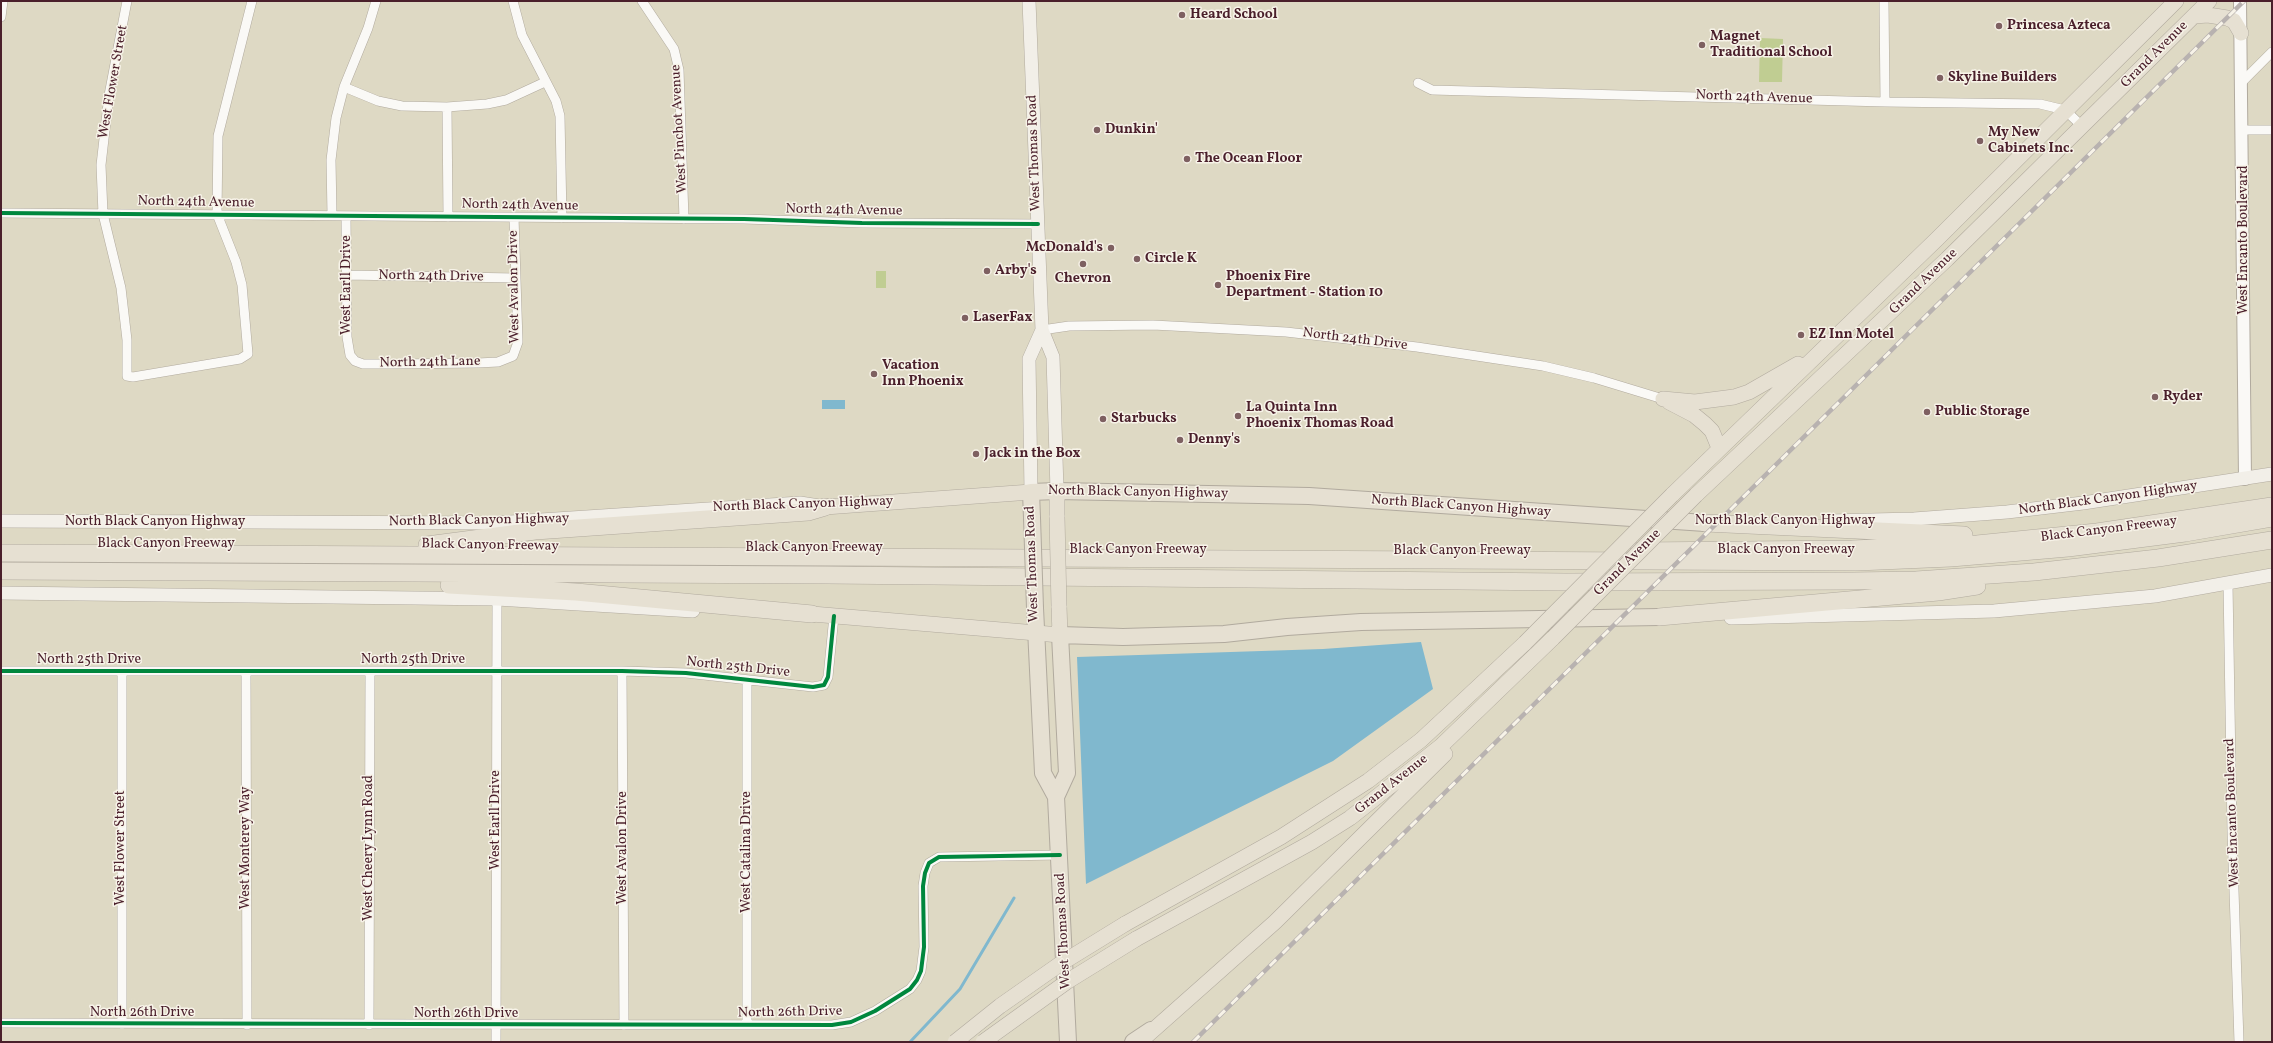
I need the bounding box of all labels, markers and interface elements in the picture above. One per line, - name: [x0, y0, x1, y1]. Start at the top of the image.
- place label: Heard School: [1190, 7, 1277, 23]
- marker: Heard School: [1177, 10, 1187, 20]
- place label: Princesa Azteca: [2007, 18, 2111, 34]
- street label: Grand Avenue: [2118, 18, 2192, 92]
- marker: Princesa Azteca: [1994, 21, 2004, 31]
- street label: West Flower Street: [96, 24, 132, 140]
- place label: Magnet Traditional School: [1710, 29, 1832, 62]
- marker: Magnet Traditional School: [1697, 40, 1707, 50]
- street label: West Pinchot Avenue: [668, 64, 692, 194]
- place label: Skyline Builders: [1948, 70, 2057, 86]
- marker: Skyline Builders: [1935, 73, 1945, 83]
- street label: North 24th Avenue: [1695, 88, 1813, 108]
- street label: West Thomas Road: [1025, 94, 1045, 212]
- place label: Dunkin': [1105, 122, 1158, 138]
- marker: Dunkin': [1092, 125, 1102, 135]
- place label: My New Cabinets Inc.: [1988, 125, 2073, 158]
- marker: My New Cabinets Inc.: [1975, 136, 1985, 146]
- place label: The Ocean Floor: [1195, 151, 1302, 167]
- marker: The Ocean Floor: [1182, 154, 1192, 164]
- street label: West Encanto Boulevard: [2236, 165, 2252, 315]
- street label: North 24th Avenue: [137, 194, 255, 212]
- street label: North 24th Avenue: [461, 197, 579, 215]
- street label: North 24th Avenue: [785, 202, 903, 220]
- street label: West Avalon Drive: [506, 230, 524, 344]
- street label: West Earll Drive: [339, 235, 355, 335]
- place label: McDonald's: [1026, 240, 1103, 256]
- marker: McDonald's: [1106, 243, 1116, 253]
- street label: Grand Avenue: [1887, 245, 1961, 319]
- place label: Circle K: [1145, 251, 1197, 267]
- marker: Circle K: [1132, 254, 1142, 264]
- marker: Chevron: [1078, 259, 1088, 269]
- place label: Arby's: [995, 263, 1037, 279]
- marker: Arby's: [982, 266, 992, 276]
- street label: North 24th Drive: [378, 268, 484, 286]
- place label: Phoenix Fire Department - Station 10: [1226, 269, 1383, 302]
- place label: Chevron: [1055, 271, 1111, 287]
- marker: Phoenix Fire Department - Station 10: [1213, 280, 1223, 290]
- place label: LaserFax: [973, 310, 1032, 326]
- marker: LaserFax: [960, 313, 970, 323]
- street label: North 24th Drive: [1302, 325, 1408, 355]
- place label: EZ Inn Motel: [1809, 327, 1894, 343]
- marker: EZ Inn Motel: [1796, 330, 1806, 340]
- street label: North 24th Lane: [379, 354, 481, 372]
- place label: Vacation Inn Phoenix: [882, 358, 964, 390]
- marker: Vacation Inn Phoenix: [869, 369, 879, 379]
- place label: Ryder: [2163, 389, 2202, 405]
- marker: Ryder: [2150, 392, 2160, 402]
- place label: La Quinta Inn Phoenix Thomas Road: [1246, 400, 1394, 432]
- place label: Public Storage: [1935, 404, 2030, 420]
- marker: Public Storage: [1922, 407, 1932, 417]
- place label: Starbucks: [1111, 411, 1177, 427]
- marker: La Quinta Inn Phoenix Thomas Road: [1233, 411, 1243, 421]
- marker: Starbucks: [1098, 414, 1108, 424]
- place label: Denny's: [1188, 432, 1240, 448]
- marker: Denny's: [1175, 435, 1185, 445]
- place label: Jack in the Box: [984, 446, 1080, 462]
- marker: Jack in the Box: [971, 449, 981, 459]
- street label: North Black Canyon Highway: [2017, 478, 2199, 520]
- street label: North Black Canyon Highway: [1048, 483, 1228, 503]
- street label: North Black Canyon Highway: [1370, 492, 1552, 522]
- street label: North Black Canyon Highway: [712, 493, 894, 517]
- street label: West Thomas Road: [1023, 505, 1043, 623]
- street label: North Black Canyon Highway: [389, 511, 569, 531]
- street label: North Black Canyon Highway: [1695, 513, 1875, 529]
- street label: Black Canyon Freeway: [2040, 513, 2178, 547]
- street label: North Black Canyon Highway: [65, 514, 245, 530]
- street label: Grand Avenue: [1591, 526, 1665, 600]
- street label: Black Canyon Freeway: [97, 536, 235, 552]
- street label: Black Canyon Freeway: [421, 536, 559, 556]
- street label: Black Canyon Freeway: [745, 540, 883, 556]
- street label: Black Canyon Freeway: [1069, 542, 1207, 558]
- street label: Black Canyon Freeway: [1717, 542, 1855, 558]
- street label: Black Canyon Freeway: [1393, 543, 1531, 559]
- street label: North 25th Drive: [37, 652, 141, 668]
- street label: North 25th Drive: [361, 652, 465, 668]
- street label: North 25th Drive: [685, 654, 791, 682]
- street label: West Encanto Boulevard: [2222, 738, 2244, 888]
- street label: Grand Avenue: [1352, 751, 1432, 819]
- street label: West Earll Drive: [488, 770, 504, 870]
- street label: West Cheery Lynn Road: [361, 775, 377, 921]
- street label: West Monterey Way: [238, 786, 254, 910]
- street label: West Flower Street: [113, 790, 129, 906]
- street label: West Avalon Drive: [615, 791, 631, 905]
- street label: West Catalina Drive: [739, 791, 755, 913]
- street label: West Thomas Road: [1053, 872, 1075, 990]
- street label: North 26th Drive: [738, 1004, 842, 1022]
- street label: North 26th Drive: [90, 1005, 194, 1021]
- street label: North 26th Drive: [414, 1006, 518, 1022]

